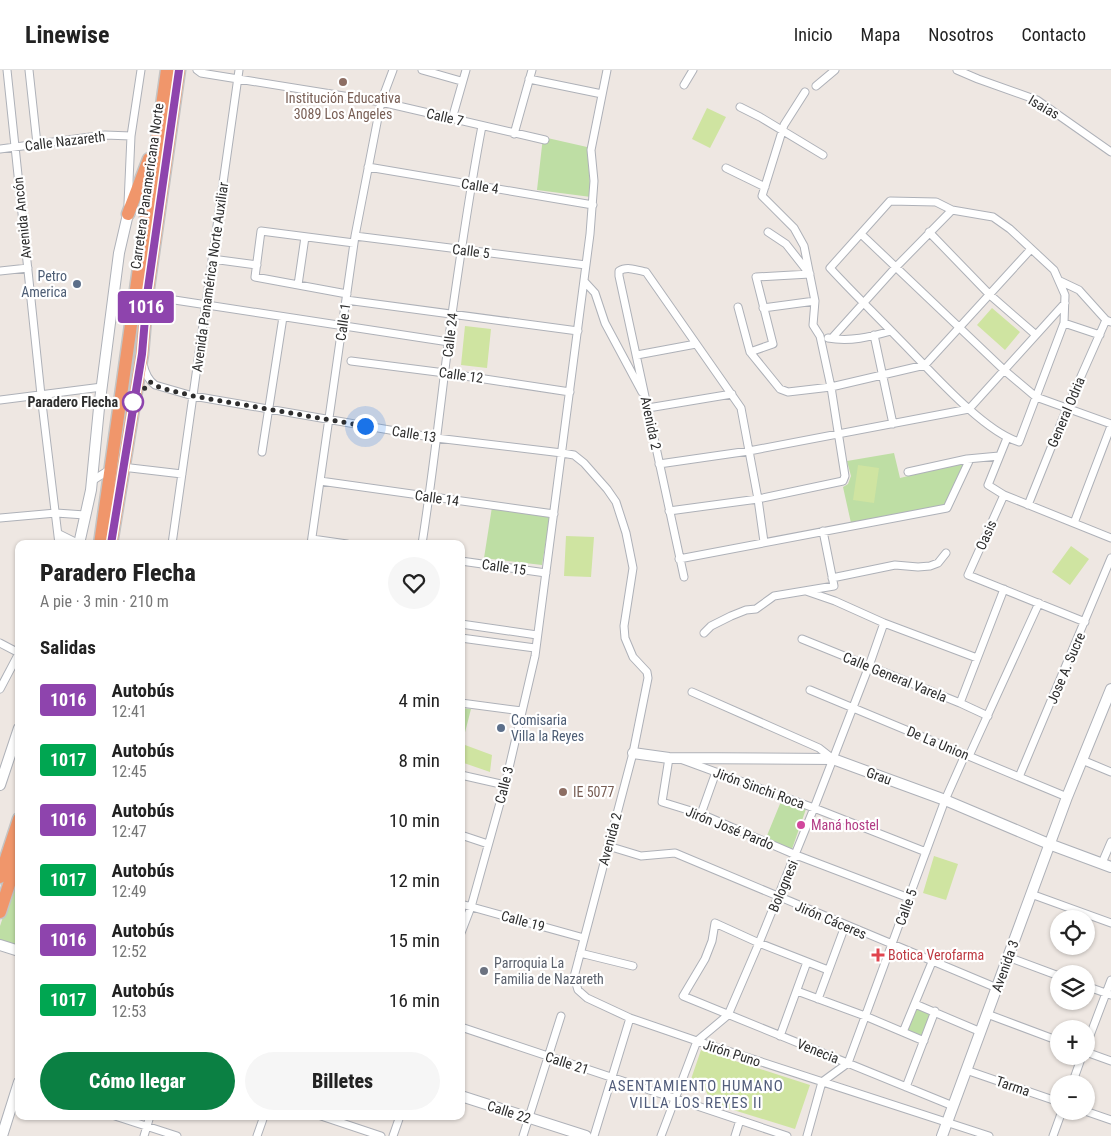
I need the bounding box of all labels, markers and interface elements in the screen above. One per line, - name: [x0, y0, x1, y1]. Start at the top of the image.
- text: Linewise: [25, 21, 109, 49]
- text: Inicio: [794, 24, 833, 45]
- text: Mapa: [861, 24, 900, 45]
- text: Nosotros: [928, 24, 994, 45]
- text: Contacto: [1022, 24, 1086, 45]
- marker: Institución Educativa 3089 Los Angeles: [337, 76, 349, 88]
- place label: Institución Educativa 3089 Los Angeles: [285, 90, 401, 122]
- street label: Isaias: [1026, 92, 1062, 122]
- street label: Carretera Panamericana Norte: [127, 101, 167, 270]
- street label: Calle 7: [425, 105, 465, 129]
- street label: Calle Nazareth: [24, 128, 106, 154]
- street label: Calle 4: [460, 175, 500, 197]
- street label: Avenida Ancón: [10, 176, 34, 260]
- street label: Avenida Panamérica Norte Auxiliar: [189, 181, 231, 373]
- street label: Calle 5: [451, 241, 491, 261]
- place label: Petro America: [21, 268, 67, 300]
- marker: Petro America: [71, 278, 83, 290]
- line badge: 1016: [111, 291, 181, 323]
- text: 1016: [128, 296, 164, 317]
- street label: Calle 1: [332, 302, 354, 342]
- street label: Calle 24: [439, 312, 461, 358]
- street label: Calle 12: [438, 364, 484, 386]
- street label: General Odria: [1044, 374, 1088, 450]
- marker: Paradero Flecha: [122, 391, 144, 413]
- place label: Paradero Flecha: [27, 394, 118, 410]
- street label: Avenida 2: [638, 395, 664, 451]
- your location: [353, 414, 378, 439]
- street label: Calle 13: [391, 423, 437, 445]
- street label: Calle 14: [414, 487, 460, 509]
- street label: Oasis: [972, 518, 1000, 552]
- street label: Calle 15: [481, 556, 527, 578]
- button: heart: [388, 557, 440, 609]
- text: Paradero Flecha: [40, 559, 196, 587]
- text: A pie · 3 min · 210 m: [40, 592, 169, 611]
- street label: Jose A. Sucre: [1044, 629, 1088, 706]
- text: Salidas: [40, 636, 96, 659]
- street label: Calle General Varela: [841, 649, 949, 705]
- text: Autobús: [111, 679, 174, 702]
- text: 1016: [50, 689, 86, 710]
- text: 4 min: [398, 689, 440, 712]
- text: 12:41: [111, 702, 147, 721]
- place label: Comisaria Villa la Reyes: [511, 712, 584, 744]
- marker: Comisaria Villa la Reyes: [495, 722, 507, 734]
- street label: De La Union: [904, 723, 972, 763]
- text: Autobús: [111, 739, 174, 762]
- text: 1017: [50, 749, 86, 770]
- text: 8 min: [398, 749, 440, 772]
- text: 12:45: [111, 762, 147, 781]
- street label: Jirón Sinchi Roca: [711, 764, 807, 812]
- street label: Grau: [864, 764, 894, 788]
- street label: Calle 3: [492, 765, 516, 805]
- place label: IE 5077: [573, 784, 614, 800]
- marker: IE 5077: [557, 786, 569, 798]
- text: Autobús: [111, 799, 174, 822]
- street label: Jirón José Pardo: [684, 803, 776, 853]
- text: 1016: [50, 809, 86, 830]
- text: 10 min: [389, 809, 440, 832]
- street label: Avenida 2: [595, 811, 625, 867]
- place label: Maná hostel: [811, 817, 879, 833]
- marker: Maná hostel: [795, 819, 807, 831]
- text: 12:47: [111, 822, 147, 841]
- street label: Bolognesi: [765, 858, 801, 914]
- text: Autobús: [111, 859, 174, 882]
- text: 1017: [50, 869, 86, 890]
- text: 12 min: [389, 869, 440, 892]
- text: 12:49: [111, 882, 147, 901]
- street label: Calle 5: [892, 886, 920, 927]
- street label: Jirón Cáceres: [793, 898, 869, 942]
- street label: Calle 19: [499, 907, 547, 935]
- map controls: [1050, 910, 1095, 1120]
- button: locate: [1050, 910, 1095, 955]
- text: Autobús: [111, 919, 174, 942]
- text: 1016: [50, 929, 86, 950]
- text: 15 min: [389, 929, 440, 952]
- street label: Avenida 3: [988, 938, 1022, 994]
- text: 12:52: [111, 942, 147, 961]
- place label: Botica Verofarma: [888, 947, 984, 963]
- marker: Botica Verofarma: [872, 949, 884, 961]
- place label: Parroquia La Familia de Nazareth: [494, 955, 604, 987]
- marker: Parroquia La Familia de Nazareth: [478, 965, 490, 977]
- button: layers: [1050, 965, 1095, 1010]
- text: Autobús: [111, 979, 174, 1002]
- text: 1017: [50, 989, 86, 1010]
- text: 16 min: [389, 989, 440, 1012]
- text: 12:53: [111, 1002, 147, 1021]
- button: +: [1050, 1020, 1095, 1065]
- street label: Venecia: [795, 1035, 841, 1067]
- street label: Jirón Puno: [701, 1036, 763, 1070]
- street label: Calle 21: [543, 1048, 591, 1078]
- button: Cómo llegar: [40, 1052, 235, 1110]
- button: Billetes: [245, 1052, 440, 1110]
- street label: Tarma: [994, 1073, 1032, 1099]
- button: −: [1050, 1075, 1095, 1120]
- district label: ASENTAMIENTO HUMANO VILLA LOS REYES II: [608, 1077, 784, 1112]
- street label: Calle 22: [485, 1097, 533, 1127]

